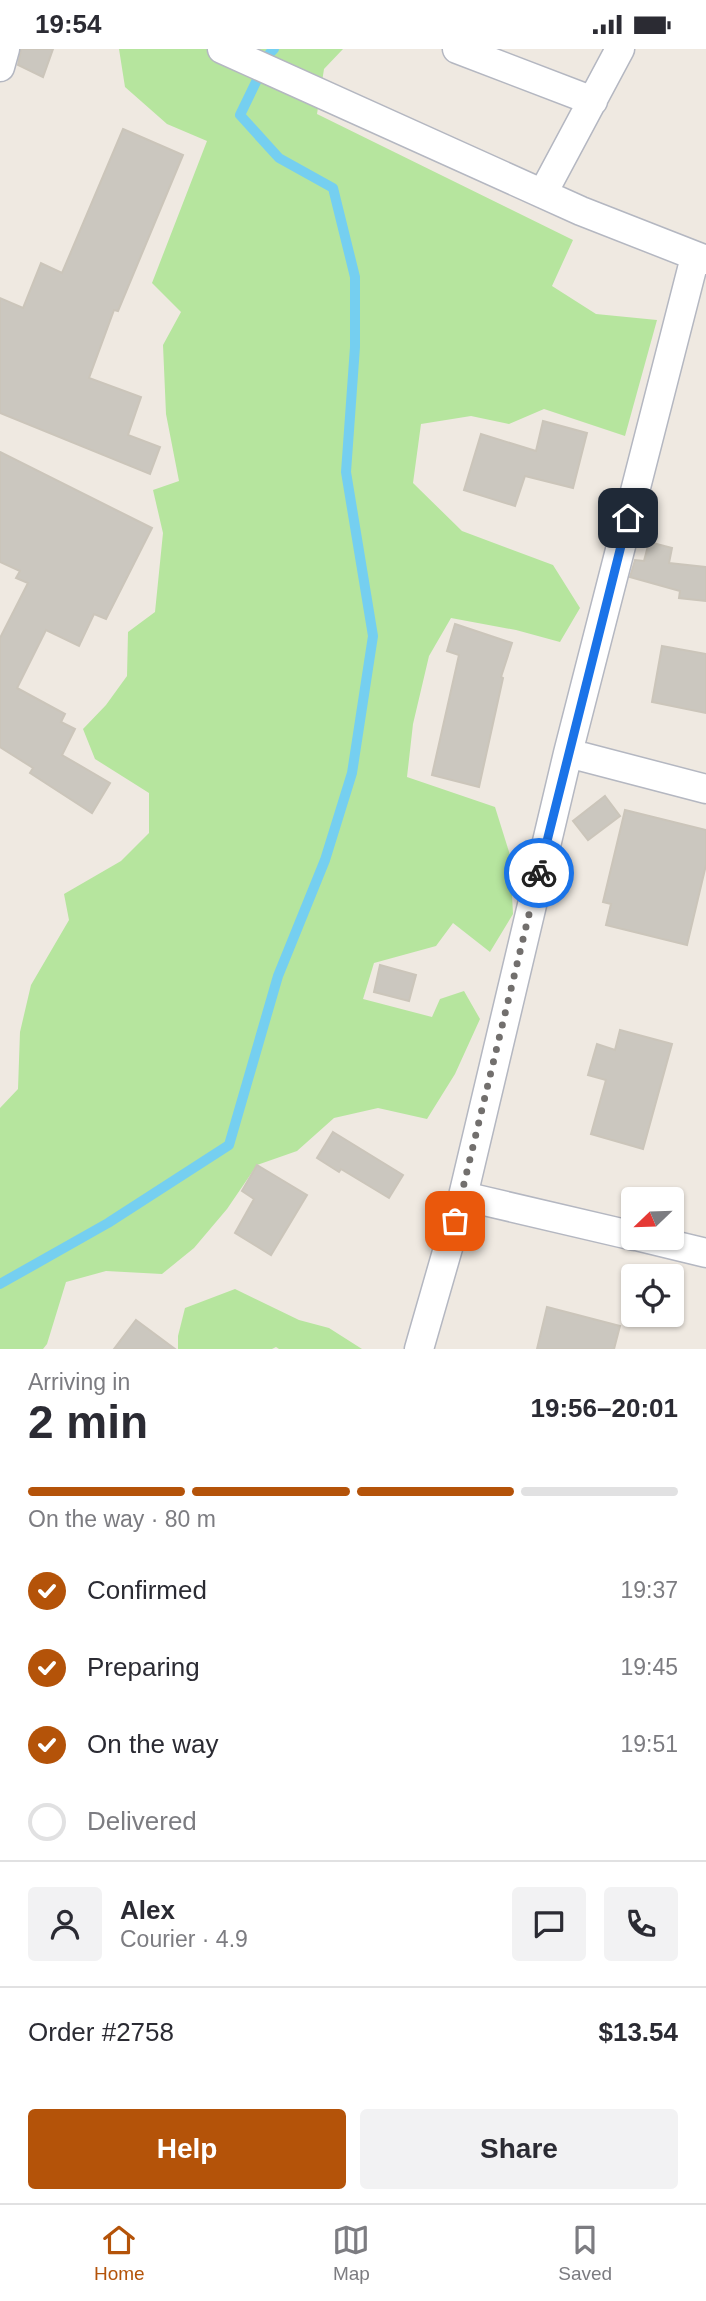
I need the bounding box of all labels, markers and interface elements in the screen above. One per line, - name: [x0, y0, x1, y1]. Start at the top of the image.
- text: 19:54: [35, 9, 102, 39]
- pin: [598, 488, 658, 548]
- icon: home: [609, 499, 647, 537]
- courier: [504, 838, 574, 908]
- icon: bike: [520, 854, 558, 892]
- north arrow: [621, 1187, 684, 1249]
- map controls: [621, 1187, 684, 1327]
- pin: [425, 1191, 485, 1251]
- icon: bag: [436, 1202, 474, 1240]
- button: locate: [621, 1264, 684, 1327]
- text: Arriving in: [28, 1369, 130, 1395]
- text: 19:56–20:01: [531, 1393, 678, 1423]
- text: 2 min: [28, 1396, 148, 1448]
- text: On the way · 80 m: [28, 1506, 216, 1532]
- icon: check: [28, 1572, 66, 1610]
- text: Confirmed: [87, 1575, 207, 1605]
- text: 19:37: [620, 1577, 678, 1603]
- icon: check: [28, 1649, 66, 1687]
- text: Preparing: [87, 1652, 200, 1682]
- text: 19:45: [620, 1654, 678, 1680]
- icon: check: [28, 1726, 66, 1764]
- text: On the way: [87, 1729, 219, 1759]
- text: 19:51: [620, 1731, 678, 1757]
- text: Delivered: [87, 1806, 197, 1836]
- button: person: [28, 1887, 102, 1961]
- button: chat: [512, 1887, 586, 1961]
- button: phone: [604, 1887, 678, 1961]
- text: Alex: [120, 1895, 175, 1925]
- text: Courier · 4.9: [120, 1926, 248, 1952]
- text: Order #2758: [28, 2017, 174, 2047]
- text: $13.54: [598, 2017, 678, 2047]
- button: Help: [28, 2109, 346, 2189]
- button: Share: [360, 2109, 678, 2189]
- tab: Home: [94, 2221, 145, 2285]
- tab: Map: [332, 2221, 370, 2285]
- tab: Saved: [558, 2221, 612, 2285]

